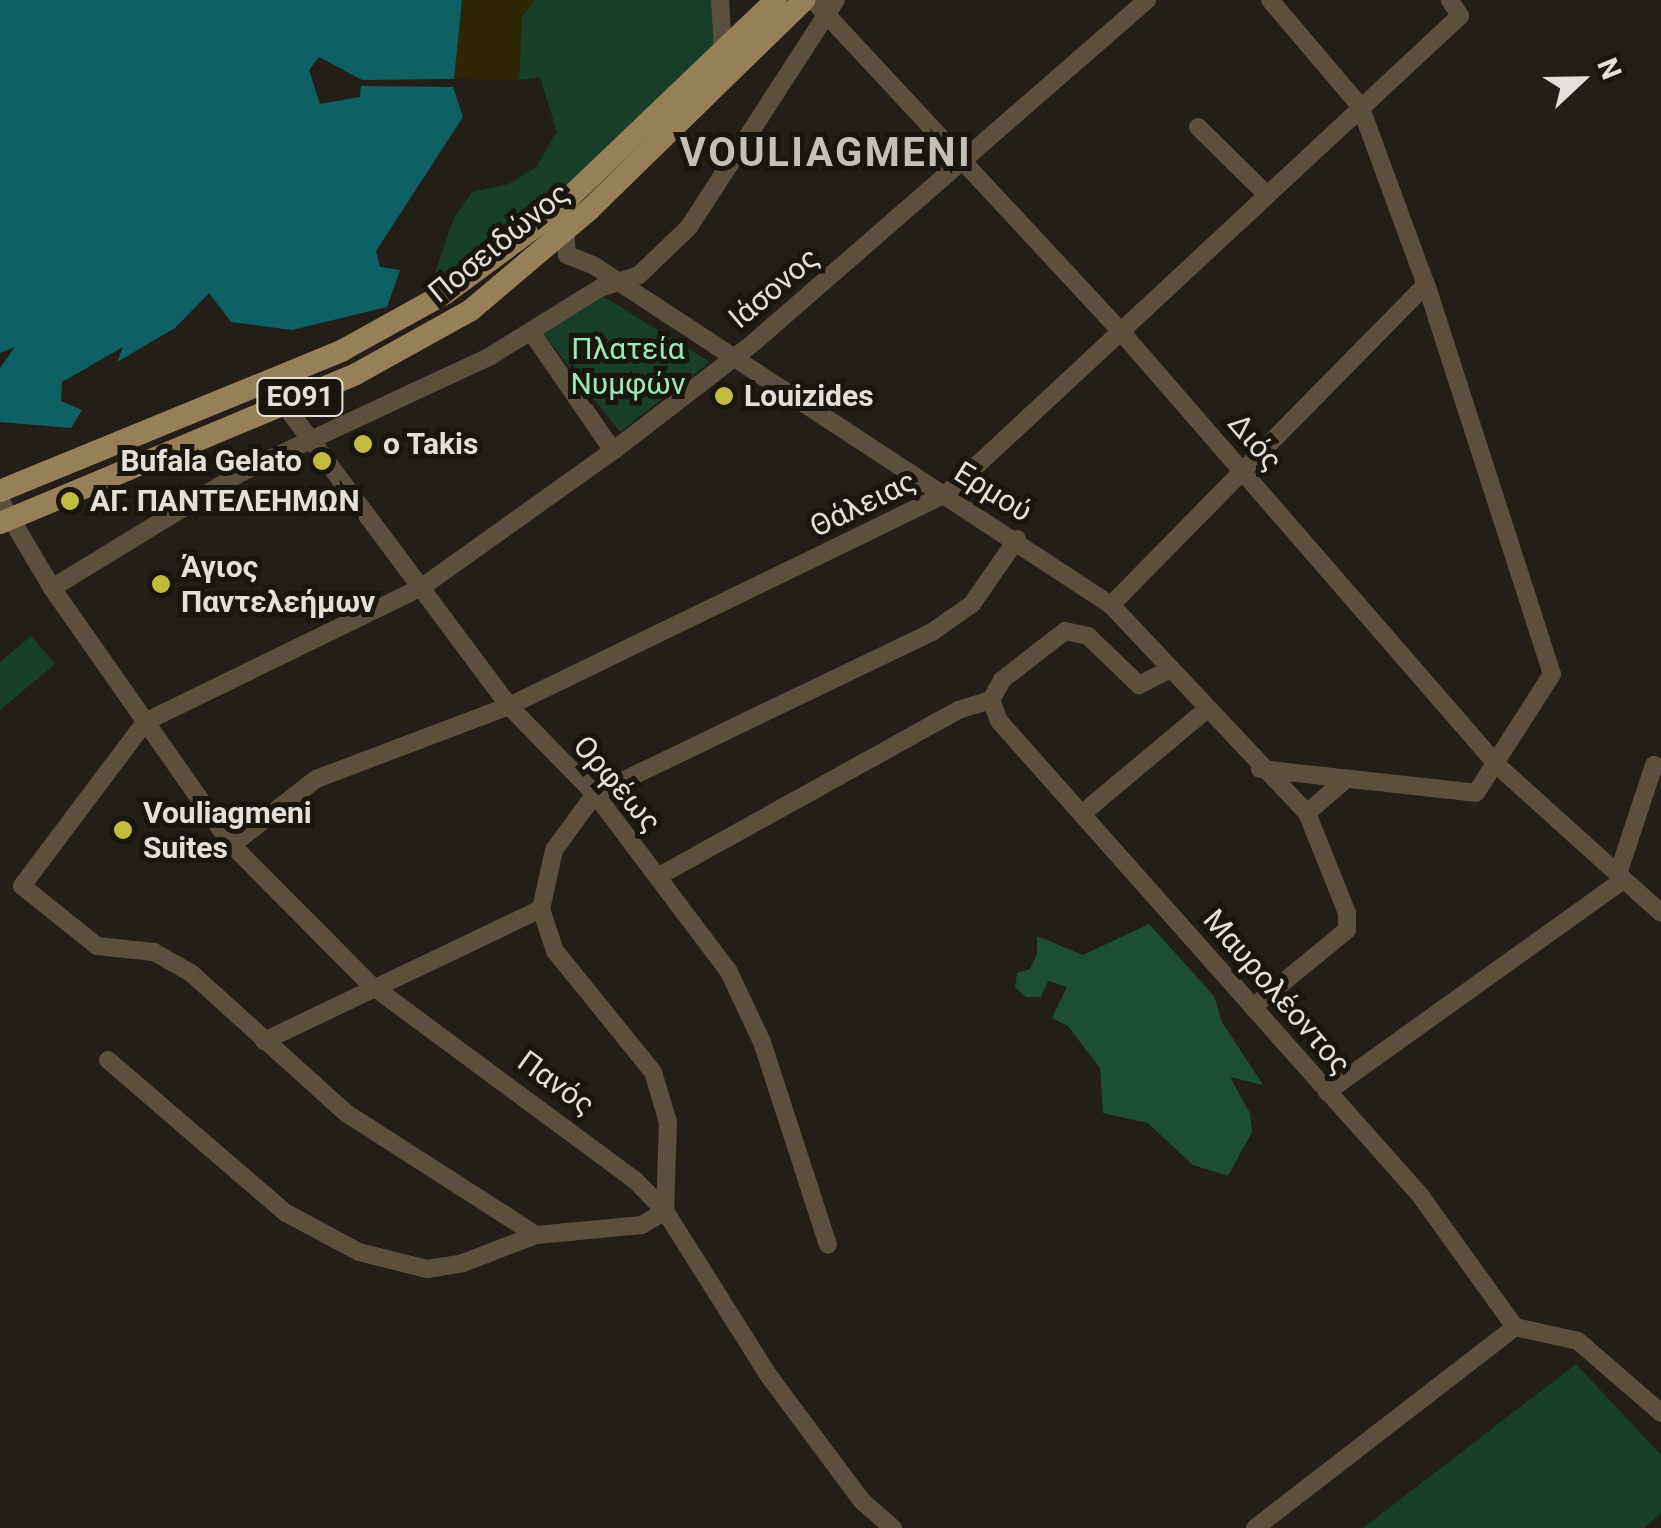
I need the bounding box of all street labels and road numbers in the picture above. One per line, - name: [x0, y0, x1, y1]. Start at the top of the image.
- street label: Ποσειδώνος: [421, 175, 577, 311]
- street label: Ιάσονος: [722, 240, 826, 336]
- road number: ΕΟ91: [255, 374, 345, 420]
- street label: Διός: [1220, 406, 1290, 478]
- street label: Ερμού: [948, 454, 1038, 530]
- street label: Θάλειας: [804, 463, 922, 545]
- street label: Ορφέως: [565, 728, 669, 840]
- street label: Μαυρολέοντος: [1196, 902, 1358, 1082]
- street label: Πανός: [511, 1043, 601, 1123]

